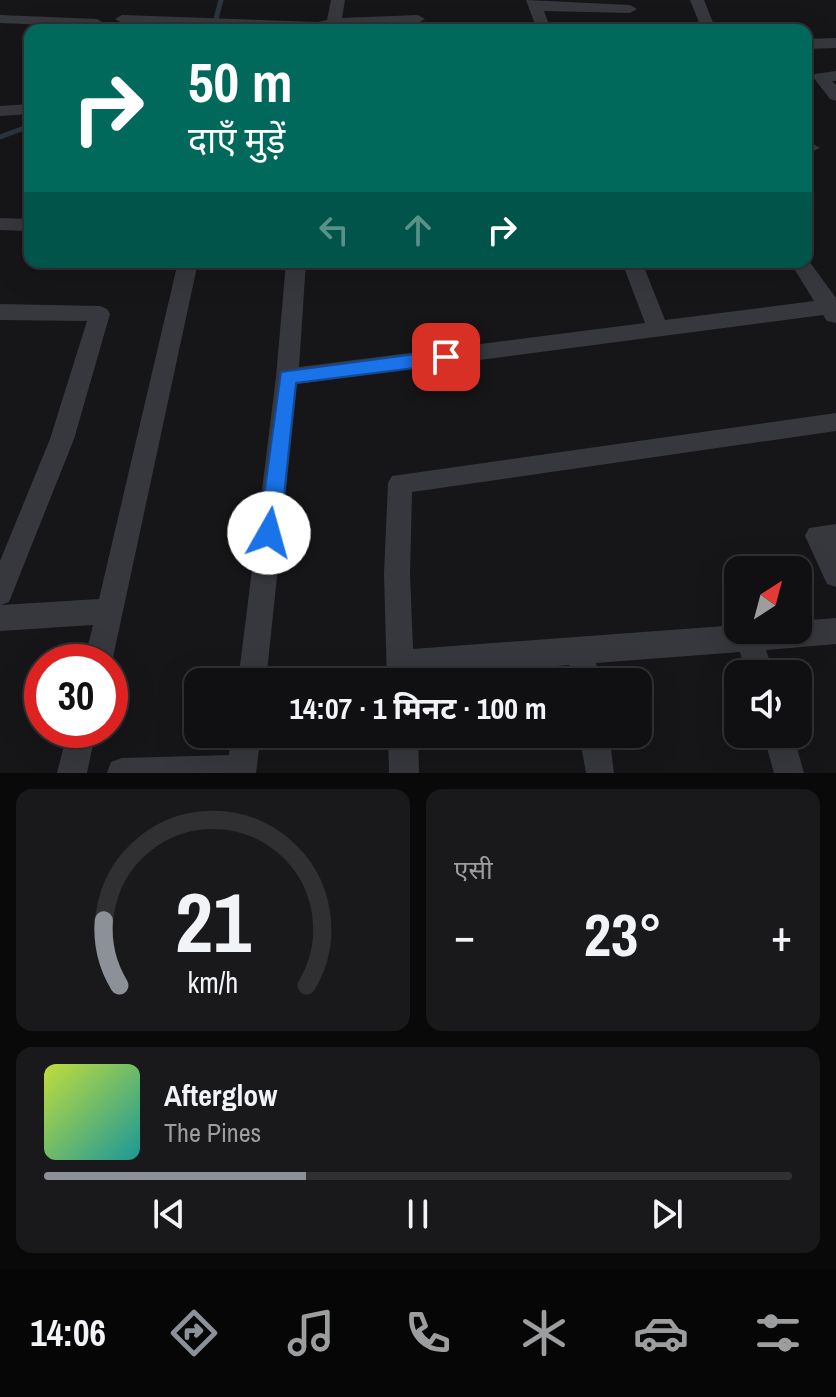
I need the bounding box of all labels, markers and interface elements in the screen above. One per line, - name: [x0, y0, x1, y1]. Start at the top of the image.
- text: 50 m: [188, 44, 293, 119]
- icon: right: [56, 56, 160, 160]
- text: दाएँ मुड़ें: [188, 116, 285, 164]
- icon: left: [312, 208, 356, 252]
- icon: ahead: [396, 208, 440, 252]
- icon: right: [480, 208, 524, 252]
- pin: [412, 323, 480, 391]
- icon: arrive: [424, 335, 468, 379]
- position arrow: [227, 491, 311, 575]
- north arrow: [724, 556, 812, 644]
- map controls: [724, 556, 812, 748]
- speed limit sign: 30: [24, 644, 128, 748]
- button: sound: [724, 660, 812, 748]
- text: 14:07 · 1 मिनट · 100 m: [289, 688, 547, 728]
- text: एसी: [454, 852, 493, 887]
- text: 21: [175, 866, 251, 978]
- text: 23°: [584, 894, 662, 975]
- text: −: [454, 905, 475, 965]
- text: +: [771, 905, 792, 965]
- text: km/h: [188, 963, 238, 1002]
- text: Afterglow: [164, 1075, 277, 1115]
- text: The Pines: [164, 1115, 261, 1150]
- icon: previous: [147, 1192, 191, 1236]
- icon: pause: [396, 1192, 440, 1236]
- icon: next: [645, 1192, 689, 1236]
- icon: directions: [166, 1305, 222, 1361]
- icon: music: [283, 1305, 339, 1361]
- icon: phone: [400, 1305, 456, 1361]
- icon: climate: [516, 1305, 572, 1361]
- icon: car: [633, 1305, 689, 1361]
- icon: filters: [750, 1305, 806, 1361]
- text: 14:06: [30, 1309, 106, 1357]

